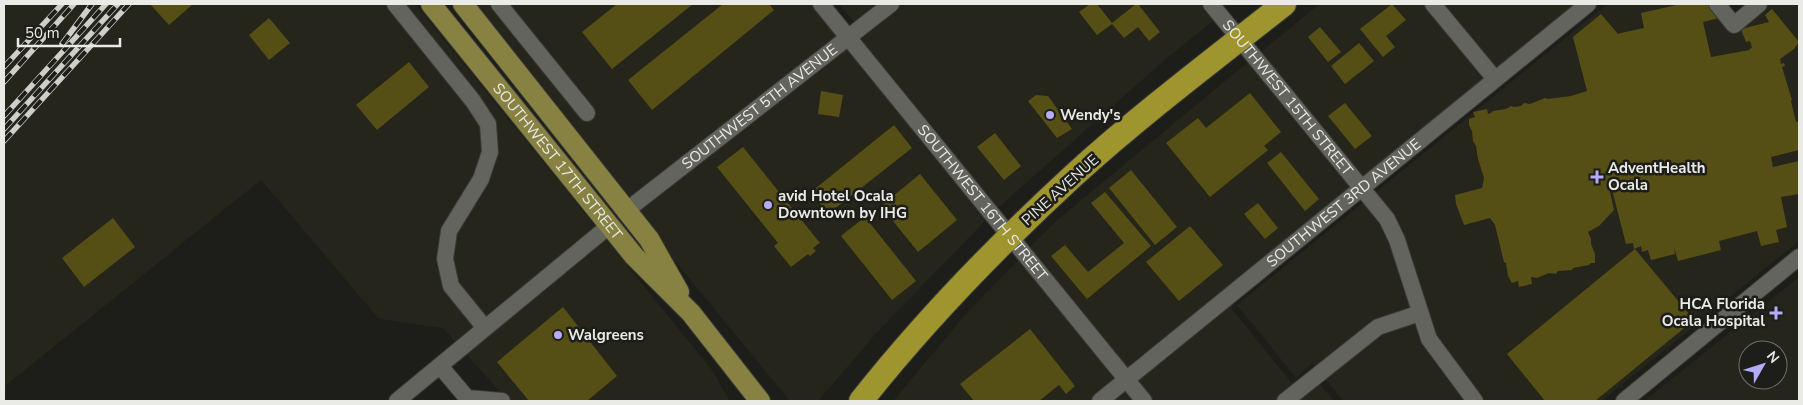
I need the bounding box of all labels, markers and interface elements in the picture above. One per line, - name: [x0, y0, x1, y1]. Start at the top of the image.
- scale bar: [18, 15, 120, 47]
- street label: SOUTHWEST 15TH STREET: [1218, 15, 1357, 180]
- text: 50 m: [25, 23, 60, 43]
- street label: SOUTHWEST 5TH AVENUE: [677, 40, 841, 174]
- street label: SOUTHWEST 17TH STREET: [488, 79, 627, 244]
- place label: Wendy's: [1060, 105, 1121, 125]
- marker: Wendy's: [1044, 109, 1056, 121]
- street label: SOUTHWEST 16TH STREET: [913, 120, 1052, 285]
- street label: SOUTHWEST 3RD AVENUE: [1262, 134, 1425, 272]
- street label: PINE AVENUE: [1017, 150, 1103, 230]
- place label: AdventHealth Ocala: [1608, 158, 1706, 195]
- marker: AdventHealth Ocala: [1590, 170, 1604, 184]
- place label: avid Hotel Ocala Downtown by IHG: [778, 186, 907, 223]
- marker: avid Hotel Ocala Downtown by IHG: [762, 199, 774, 211]
- place label: HCA Florida Ocala Hospital: [1662, 294, 1765, 331]
- marker: HCA Florida Ocala Hospital: [1769, 306, 1783, 320]
- place label: Walgreens: [568, 325, 644, 345]
- marker: Walgreens: [552, 329, 564, 341]
- north arrow: [1738, 340, 1788, 390]
- text: N: [1762, 347, 1783, 367]

